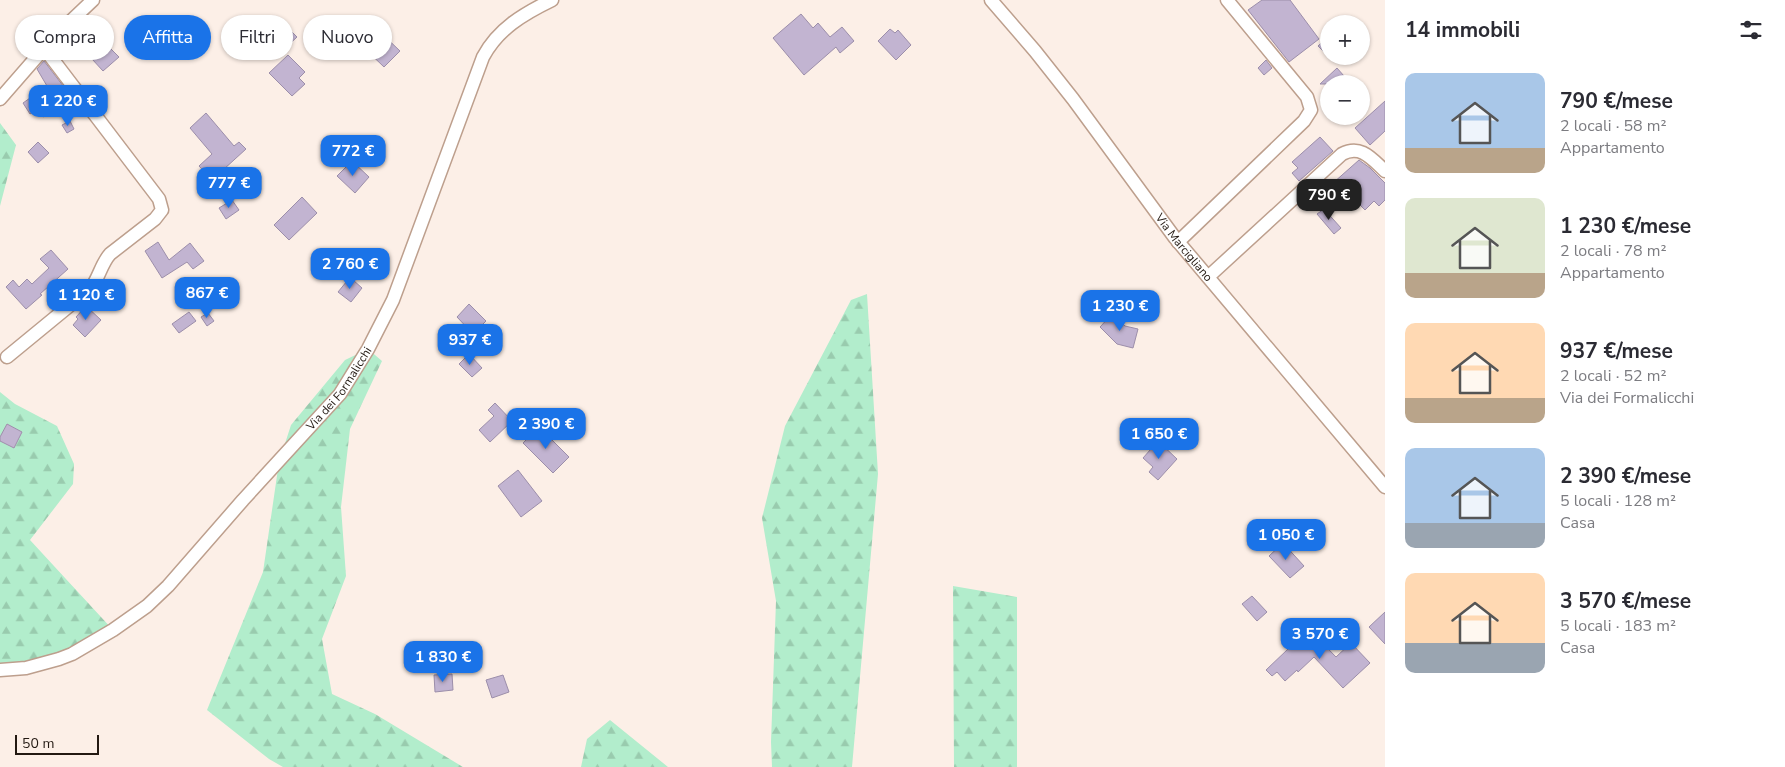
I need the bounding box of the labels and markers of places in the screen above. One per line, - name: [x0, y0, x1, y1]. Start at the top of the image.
- pin: 1 220 €: [22, 84, 114, 127]
- pin: 772 €: [318, 134, 388, 177]
- pin: 777 €: [194, 166, 264, 209]
- pin: 790 €: [1294, 178, 1364, 221]
- pin: 2 760 €: [304, 248, 396, 290]
- pin: 867 €: [172, 276, 242, 319]
- pin: 1 120 €: [40, 278, 132, 321]
- pin: 1 230 €: [1074, 290, 1166, 332]
- pin: 937 €: [435, 324, 505, 366]
- pin: 2 390 €: [500, 408, 592, 450]
- pin: 1 650 €: [1113, 418, 1205, 460]
- pin: 1 050 €: [1240, 518, 1332, 561]
- pin: 3 570 €: [1274, 618, 1366, 660]
- pin: 1 830 €: [397, 640, 489, 683]

